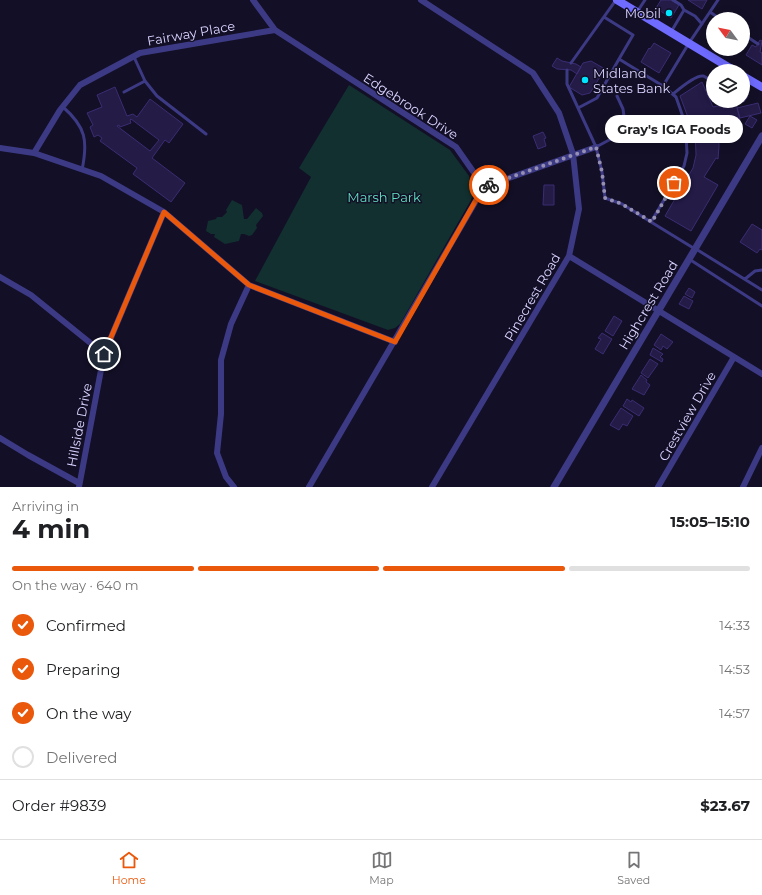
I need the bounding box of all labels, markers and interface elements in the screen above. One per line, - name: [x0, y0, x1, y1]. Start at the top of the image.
- place label: Mobil: [625, 5, 661, 21]
- marker: Mobil: [664, 8, 674, 18]
- north arrow: [706, 12, 750, 56]
- map controls: [706, 12, 750, 108]
- street label: Fairway Place: [146, 17, 236, 49]
- button: layers: [706, 64, 750, 108]
- place label: Midland States Bank: [593, 65, 671, 96]
- street label: Edgebrook Drive: [361, 69, 461, 143]
- marker: Midland States Bank: [580, 75, 590, 85]
- callout: Gray's IGA Foods: [605, 115, 743, 143]
- text: Gray's IGA Foods: [617, 121, 731, 137]
- courier: [469, 165, 509, 205]
- pin: [657, 166, 691, 200]
- icon: bag: [663, 172, 685, 194]
- icon: bike: [478, 174, 500, 196]
- park label: Marsh Park: [347, 189, 421, 205]
- street label: Pinecrest Road: [500, 250, 564, 344]
- street label: Highcrest Road: [615, 258, 681, 352]
- pin: [87, 337, 121, 371]
- icon: home: [93, 343, 115, 365]
- street label: Crestview Drive: [655, 368, 719, 464]
- street label: Hillside Drive: [63, 382, 95, 468]
- text: Arriving in: [12, 498, 79, 514]
- text: 15:05–15:10: [670, 512, 750, 531]
- text: 4 min: [12, 513, 90, 545]
- text: On the way · 640 m: [12, 577, 138, 593]
- icon: check: [12, 614, 34, 636]
- text: Confirmed: [46, 616, 126, 635]
- text: 14:33: [719, 617, 750, 633]
- icon: check: [12, 658, 34, 680]
- text: Preparing: [46, 660, 121, 679]
- text: 14:53: [719, 661, 750, 677]
- icon: check: [12, 702, 34, 724]
- text: On the way: [46, 704, 131, 723]
- text: 14:57: [719, 705, 750, 721]
- text: Delivered: [46, 748, 118, 767]
- text: Order #9839: [12, 796, 106, 815]
- text: $23.67: [700, 796, 750, 815]
- tab: Home: [112, 849, 146, 887]
- tab: Map: [369, 849, 394, 887]
- tab: Saved: [617, 849, 650, 887]

